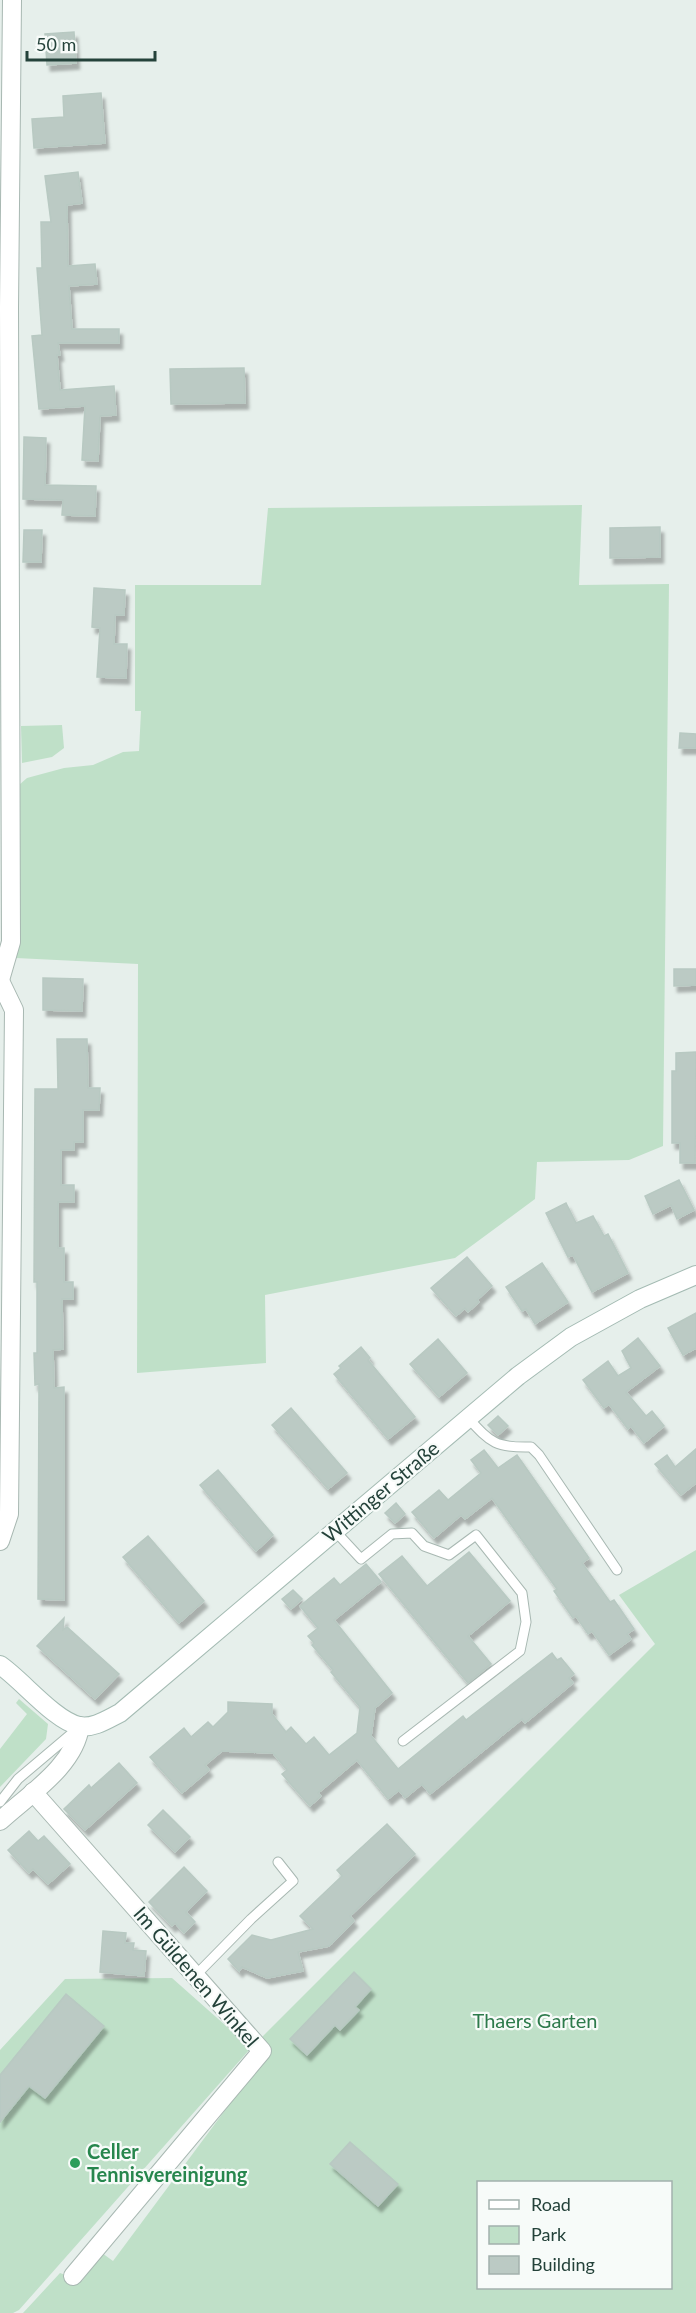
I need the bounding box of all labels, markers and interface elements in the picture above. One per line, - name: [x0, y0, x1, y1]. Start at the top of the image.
- scale bar: [27, 24, 154, 62]
- text: 50 m: [36, 33, 76, 55]
- street label: Wittinger Straße: [317, 1436, 444, 1547]
- street label: Im Güldenen Winkel: [129, 1901, 264, 2051]
- park label: Thaers Garten: [473, 2008, 597, 2032]
- place label: Celler Tennisvereinigung: [87, 2139, 248, 2186]
- marker: Celler Tennisvereinigung: [68, 2156, 82, 2170]
- legend: [477, 2181, 672, 2289]
- text: Road: [531, 2193, 571, 2215]
- text: Park: [531, 2223, 567, 2245]
- text: Building: [531, 2253, 595, 2275]

